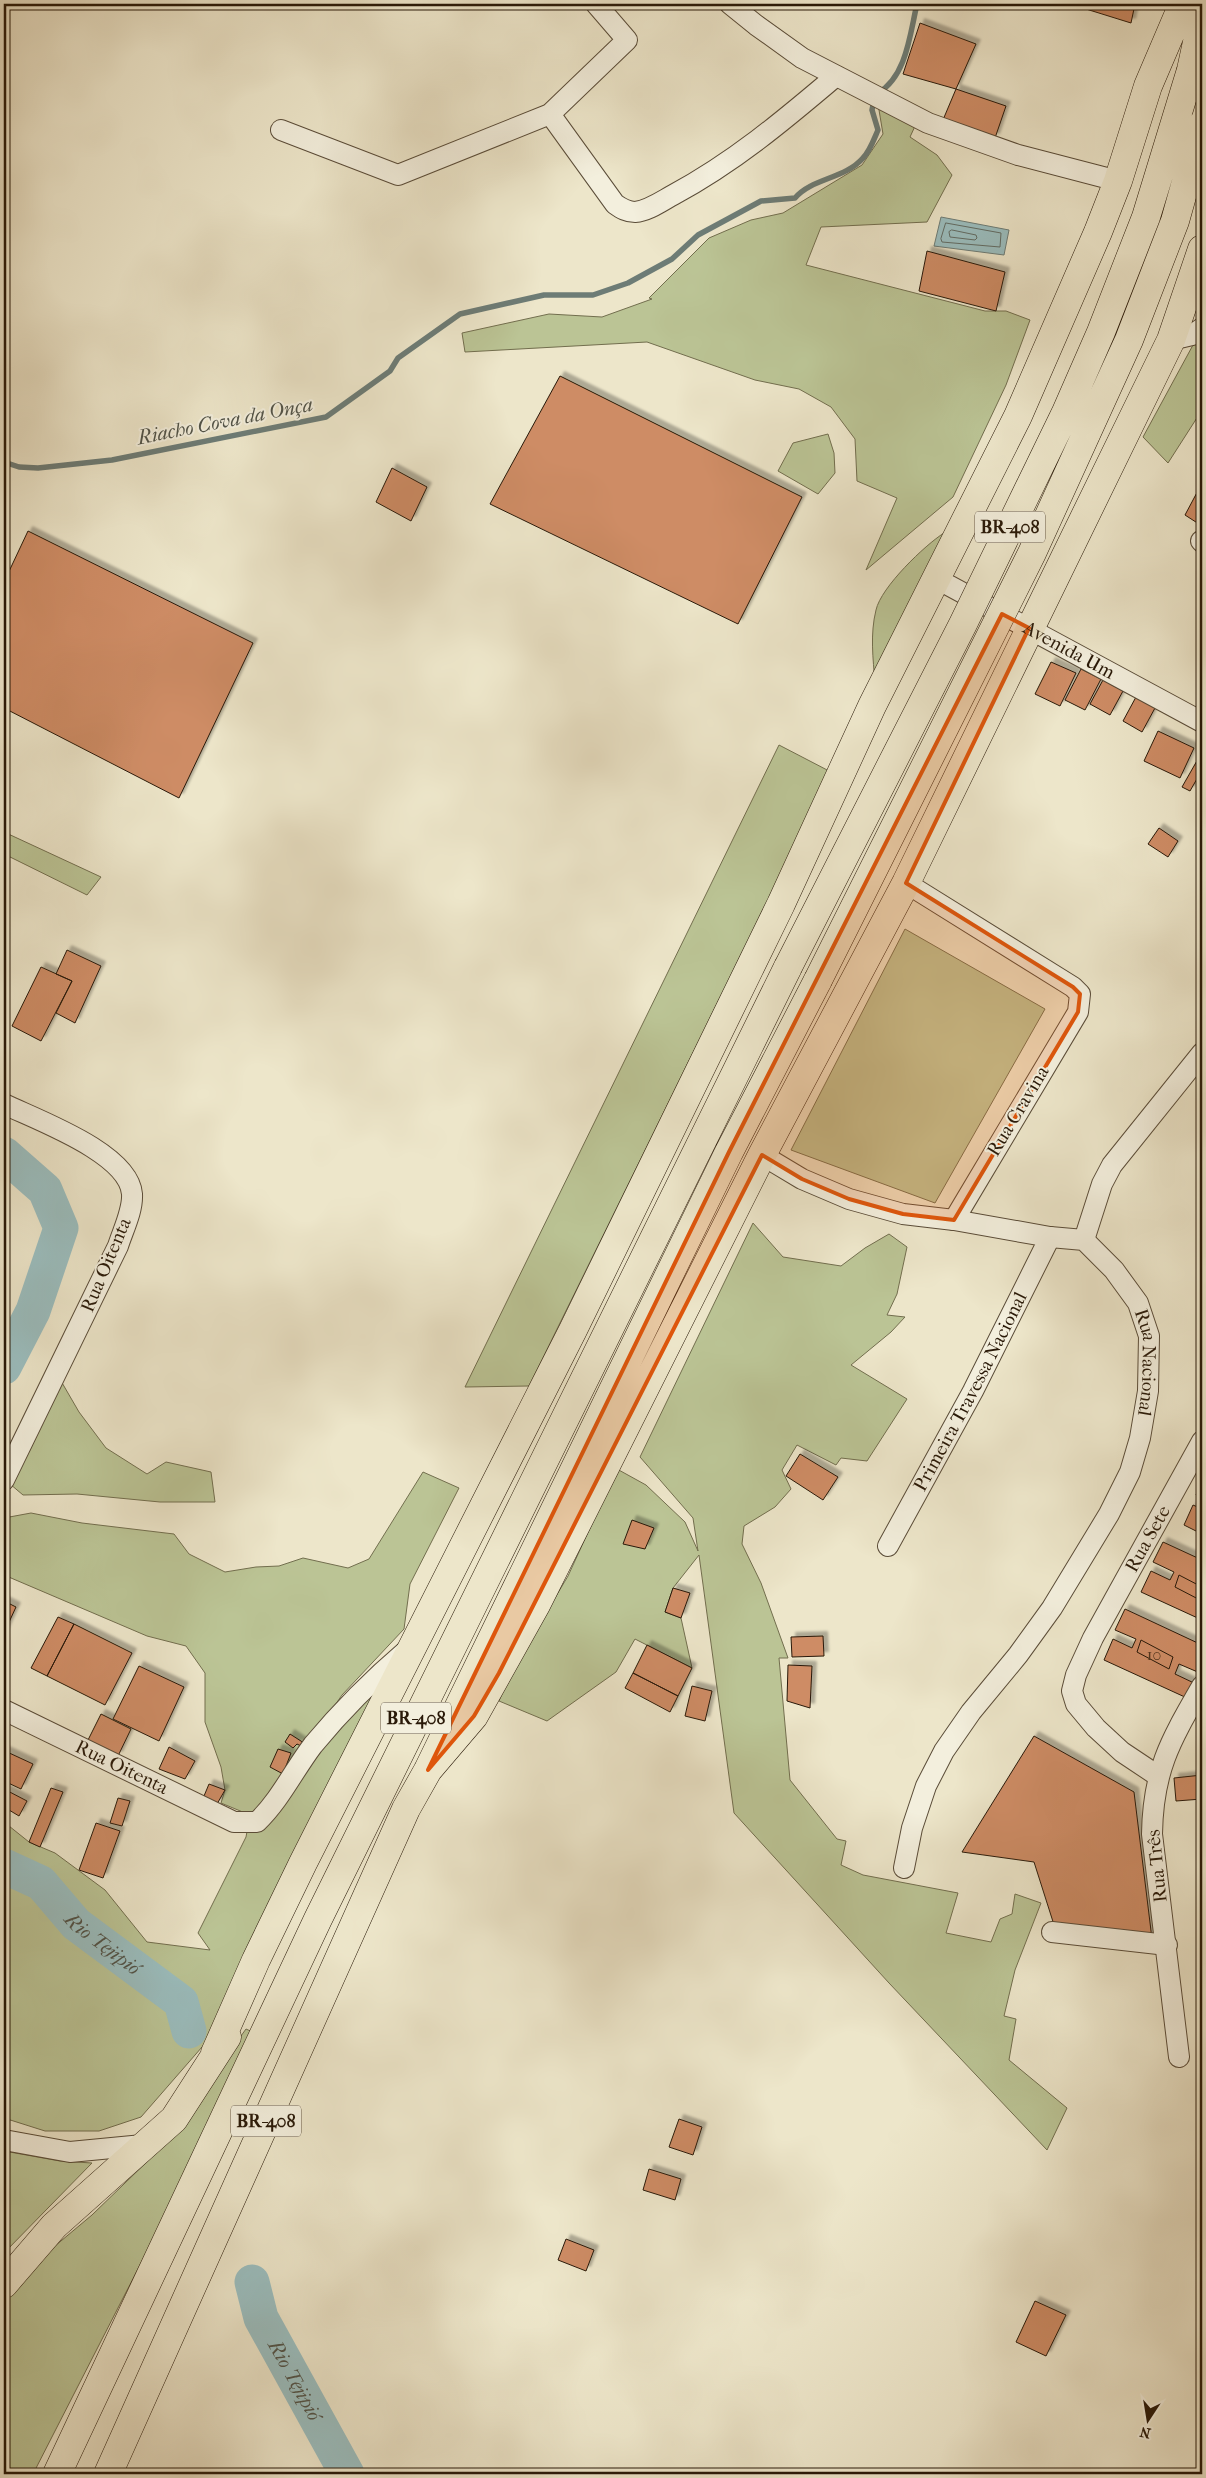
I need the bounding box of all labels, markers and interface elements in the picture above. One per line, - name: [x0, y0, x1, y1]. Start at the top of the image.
- water label: Riacho Cova da Onça: [133, 393, 315, 450]
- road number: BR-408: [975, 512, 1045, 542]
- street label: Avenida Um: [1019, 616, 1119, 684]
- street label: Rua Cravina: [982, 1062, 1054, 1160]
- street label: Rua Oitenta: [76, 1214, 136, 1315]
- street label: Primeira Travessa Nacional: [909, 1289, 1032, 1495]
- street label: Rua Nacional: [1130, 1306, 1160, 1418]
- street label: Rua Sete: [1121, 1502, 1175, 1576]
- house number: 10: [1147, 1645, 1161, 1664]
- road number: BR-408: [381, 1702, 451, 1734]
- street label: Rua Oitenta: [72, 1735, 172, 1799]
- street label: Rua Três: [1142, 1829, 1172, 1903]
- water label: Rio Tejipió: [59, 1907, 147, 1981]
- road number: BR-408: [231, 2106, 301, 2136]
- water label: Rio Tejipió: [263, 2334, 328, 2427]
- north arrow: [1124, 2396, 1174, 2446]
- text: N: [1138, 2423, 1152, 2442]

